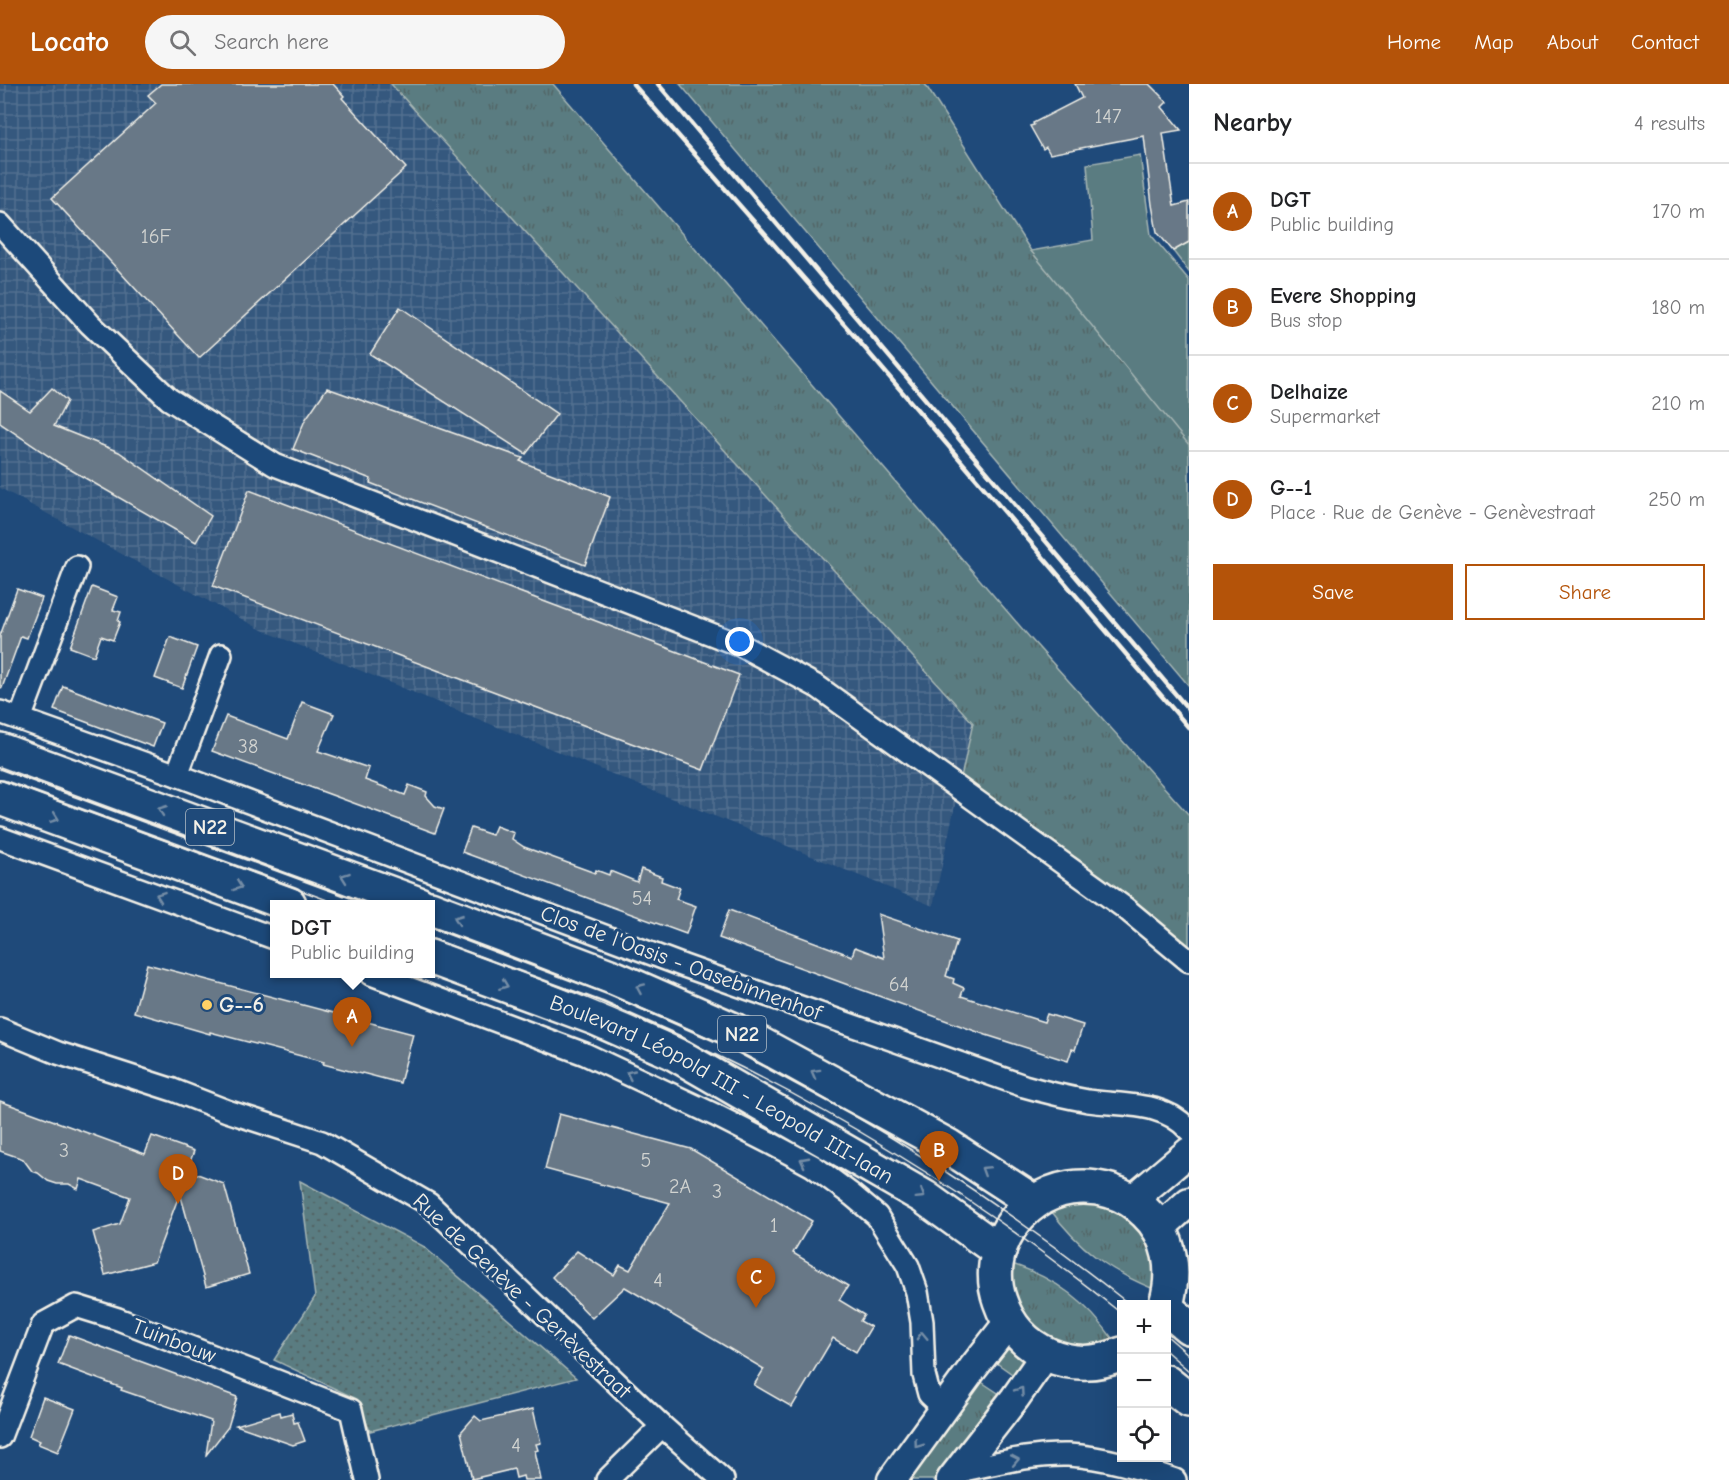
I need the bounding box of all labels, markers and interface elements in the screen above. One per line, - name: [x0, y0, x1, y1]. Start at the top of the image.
- search box: [145, 15, 565, 69]
- text: Locato: [30, 26, 109, 58]
- icon: search: [166, 26, 199, 59]
- text: Search here: [214, 29, 329, 55]
- text: Home: [1387, 30, 1441, 54]
- text: Map: [1474, 30, 1514, 54]
- text: About: [1547, 30, 1598, 54]
- text: Contact: [1631, 30, 1699, 54]
- house number: 147: [1094, 105, 1122, 128]
- text: Nearby: [1213, 108, 1292, 138]
- text: 4 results: [1634, 112, 1705, 135]
- text: DGT: [1270, 187, 1311, 213]
- text: A: [1227, 200, 1238, 223]
- text: 170 m: [1652, 200, 1705, 223]
- text: Public building: [1270, 213, 1394, 236]
- house number: 16F: [141, 225, 172, 248]
- text: Evere Shopping: [1270, 283, 1417, 309]
- text: B: [1226, 296, 1239, 319]
- text: 180 m: [1651, 296, 1705, 319]
- text: Bus stop: [1270, 309, 1342, 332]
- text: Delhaize: [1270, 379, 1348, 405]
- text: C: [1226, 392, 1239, 415]
- text: 210 m: [1651, 392, 1705, 415]
- text: Supermarket: [1270, 405, 1380, 428]
- text: G--1: [1270, 475, 1312, 501]
- text: D: [1226, 488, 1239, 511]
- text: 250 m: [1648, 488, 1705, 511]
- text: Place · Rue de Genève - Genèvestraat: [1270, 501, 1595, 524]
- button: Save: [1213, 564, 1453, 620]
- button: Share: [1465, 564, 1705, 620]
- your location: [725, 627, 754, 656]
- house number: 38: [238, 735, 258, 758]
- one-way arrow: [157, 804, 168, 817]
- road number: N22: [186, 809, 234, 845]
- one-way arrow: [49, 810, 60, 823]
- one-way arrow: [340, 872, 351, 884]
- one-way arrow: [232, 878, 243, 891]
- house number: 54: [632, 887, 652, 910]
- one-way arrow: [155, 891, 166, 904]
- popup: [270, 900, 435, 978]
- street label: Clos de l'Oasis - Oasebinnenhof: [537, 900, 827, 1027]
- one-way arrow: [453, 913, 464, 926]
- text: DGT: [291, 915, 331, 941]
- text: Public building: [291, 941, 415, 964]
- house number: 64: [889, 973, 909, 996]
- one-way arrow: [499, 977, 509, 990]
- one-way arrow: [635, 984, 646, 996]
- street label: Boulevard Léopold III - Leopold III-laan: [546, 989, 898, 1190]
- place label: G--6: [219, 992, 264, 1018]
- marker: G--6: [200, 998, 214, 1012]
- pin: A: [332, 998, 372, 1047]
- road number: N22: [718, 1016, 766, 1052]
- one-way arrow: [811, 1069, 821, 1081]
- one-way arrow: [625, 1070, 636, 1082]
- pin: B: [920, 1132, 958, 1181]
- house number: 3: [59, 1139, 69, 1162]
- house number: 5: [641, 1149, 651, 1172]
- pin: D: [158, 1154, 198, 1204]
- one-way arrow: [800, 1157, 810, 1168]
- one-way arrow: [981, 1165, 991, 1177]
- house number: 2A: [669, 1175, 691, 1198]
- house number: 3: [712, 1180, 722, 1203]
- street label: Rue de Genève - Genèvestraat: [408, 1188, 637, 1404]
- one-way arrow: [915, 1188, 925, 1200]
- house number: 1: [770, 1214, 778, 1237]
- pin: C: [736, 1258, 776, 1308]
- house number: 4: [653, 1269, 663, 1292]
- map controls: [1117, 1300, 1171, 1462]
- button: +: [1117, 1300, 1171, 1354]
- street label: Tuinbouw: [128, 1313, 220, 1369]
- one-way arrow: [916, 1331, 929, 1340]
- button: −: [1117, 1354, 1171, 1408]
- one-way arrow: [1013, 1387, 1024, 1398]
- button: locate: [1117, 1408, 1171, 1462]
- house number: 4: [511, 1434, 521, 1457]
- one-way arrow: [914, 1437, 925, 1448]
- one-way arrow: [1010, 1454, 1020, 1467]

